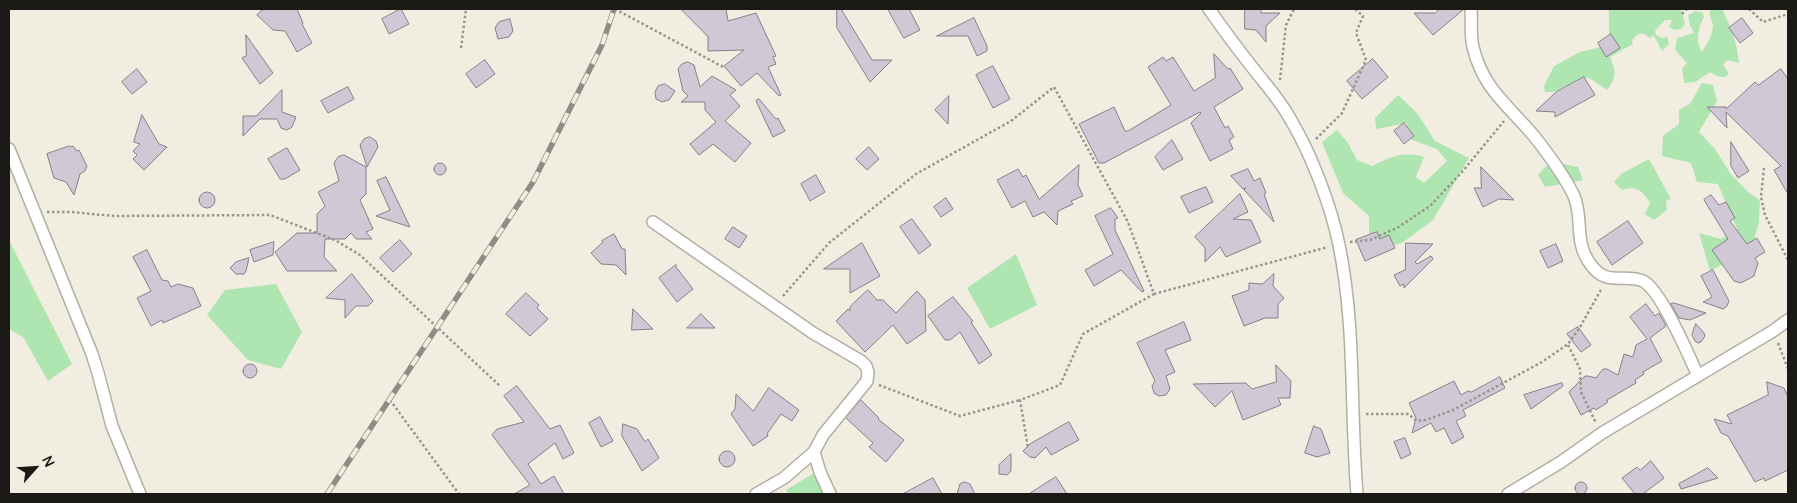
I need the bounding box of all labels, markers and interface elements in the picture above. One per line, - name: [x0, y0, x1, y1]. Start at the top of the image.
- north arrow: [10, 443, 60, 493]
- text: N: [38, 453, 60, 470]

